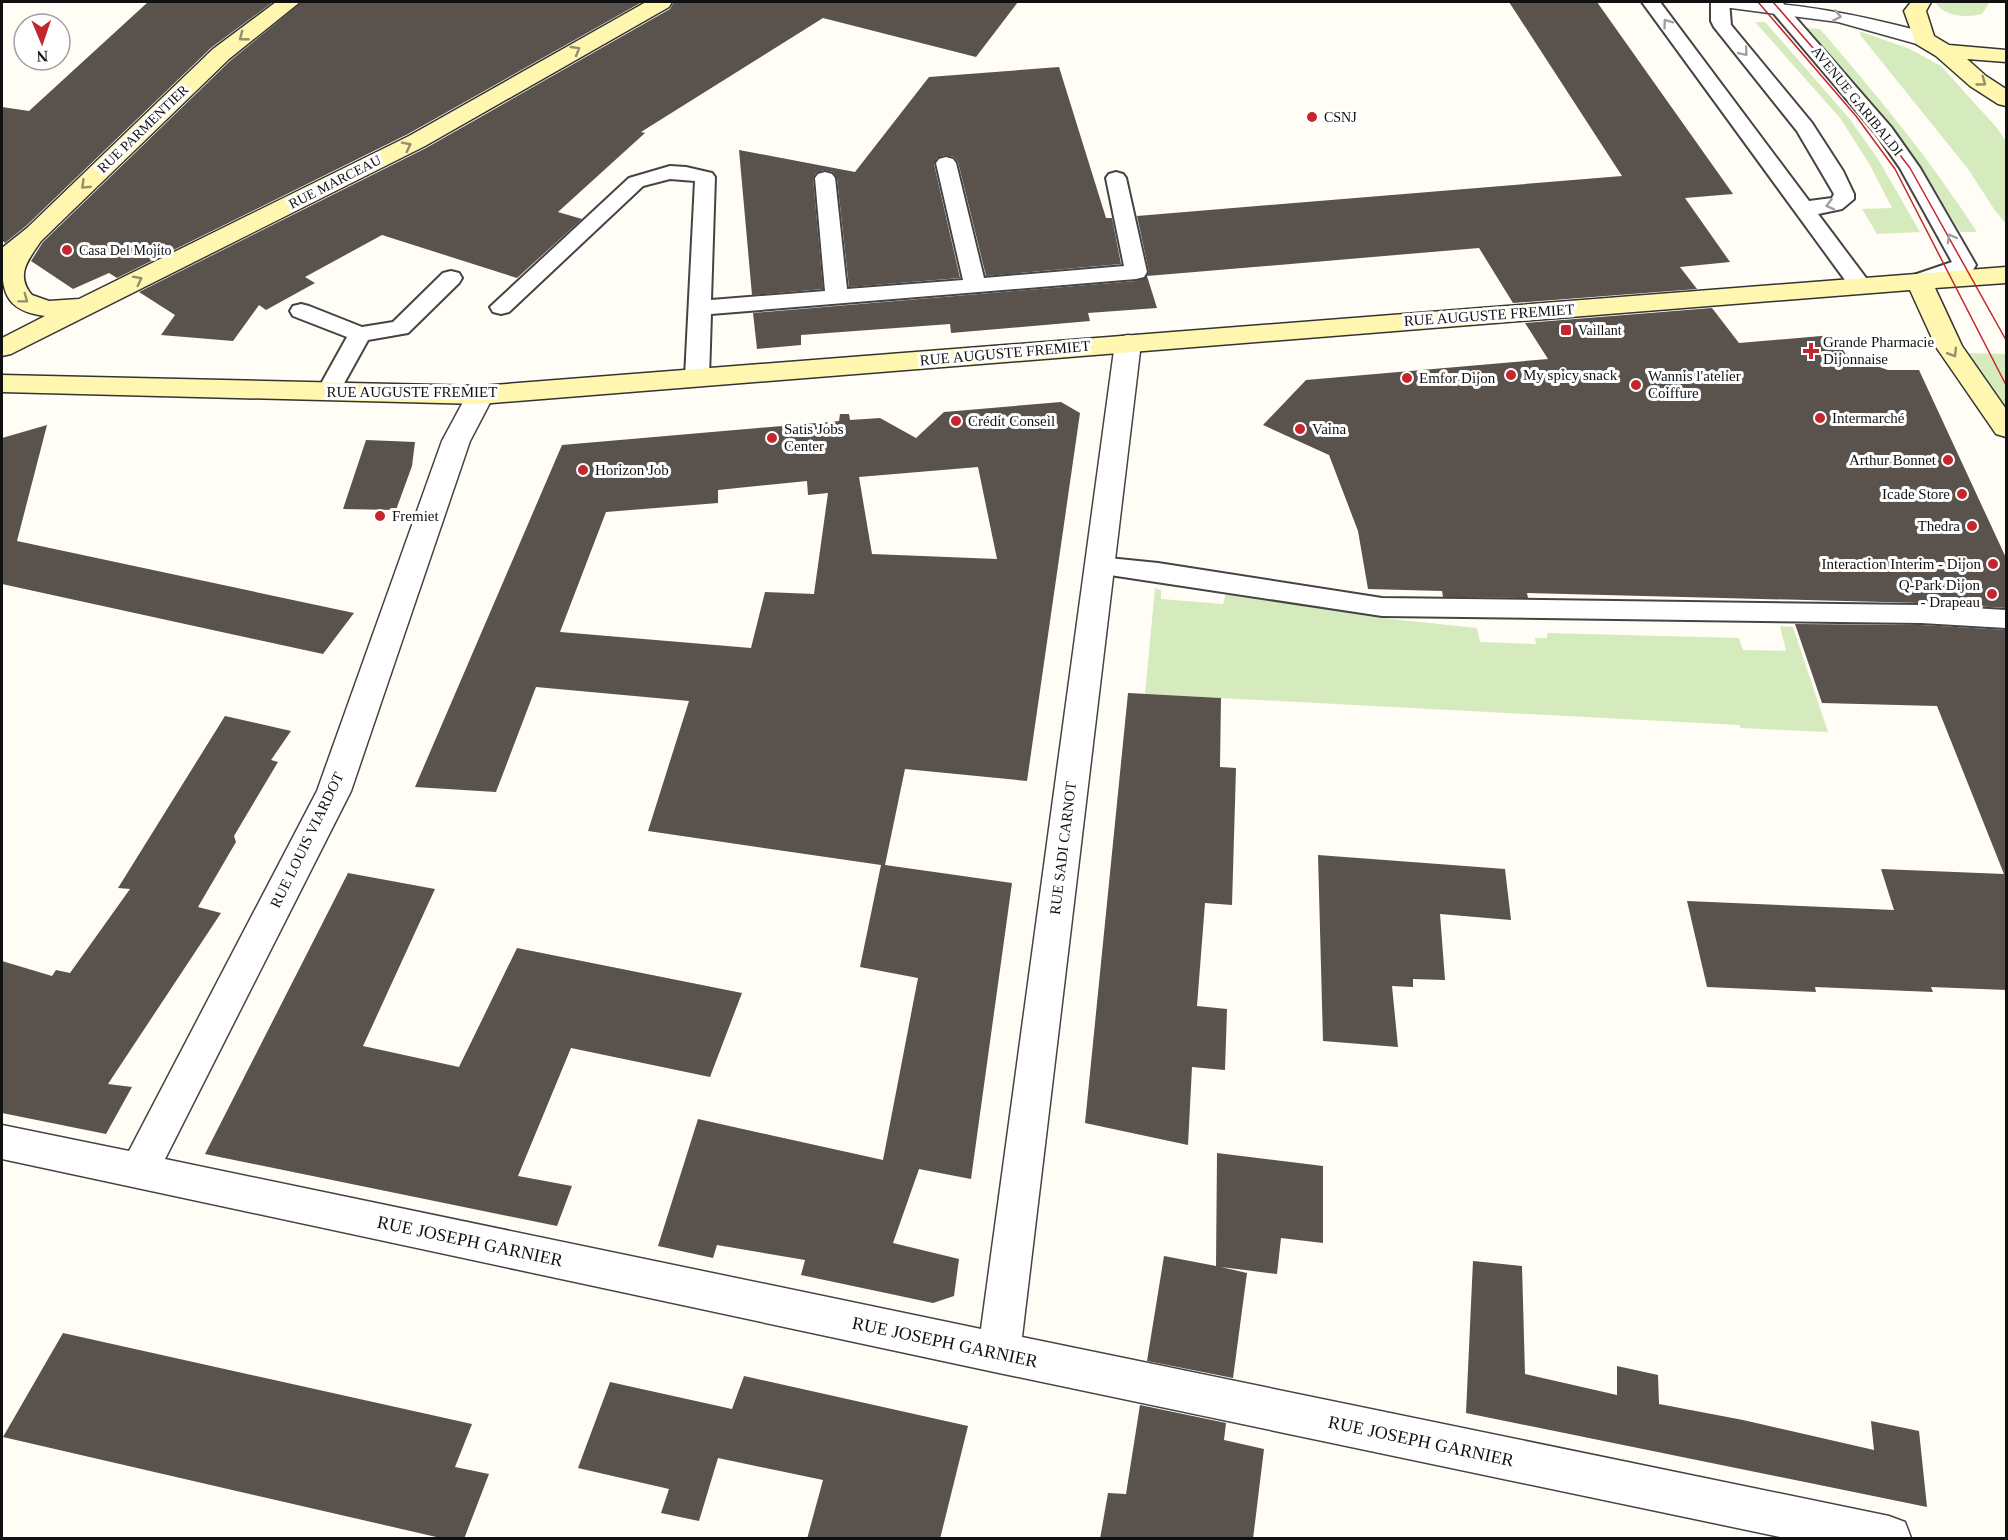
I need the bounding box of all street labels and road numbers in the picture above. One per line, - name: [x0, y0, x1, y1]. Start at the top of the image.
- street label: AVENUE GARIBALDI: [1808, 43, 1906, 159]
- street label: RUE PARMENTIER: [95, 82, 192, 176]
- street label: RUE MARCEAU: [286, 152, 384, 212]
- street label: RUE AUGUSTE FREMIET: [1403, 301, 1575, 329]
- street label: RUE AUGUSTE FREMIET: [919, 338, 1091, 368]
- street label: RUE AUGUSTE FREMIET: [327, 384, 497, 400]
- street label: RUE LOUIS VIARDOT: [267, 770, 347, 910]
- street label: RUE SADI CARNOT: [1047, 780, 1079, 916]
- street label: RUE JOSEPH GARNIER: [375, 1212, 565, 1270]
- street label: RUE JOSEPH GARNIER: [850, 1313, 1040, 1371]
- street label: RUE JOSEPH GARNIER: [1326, 1412, 1516, 1470]

